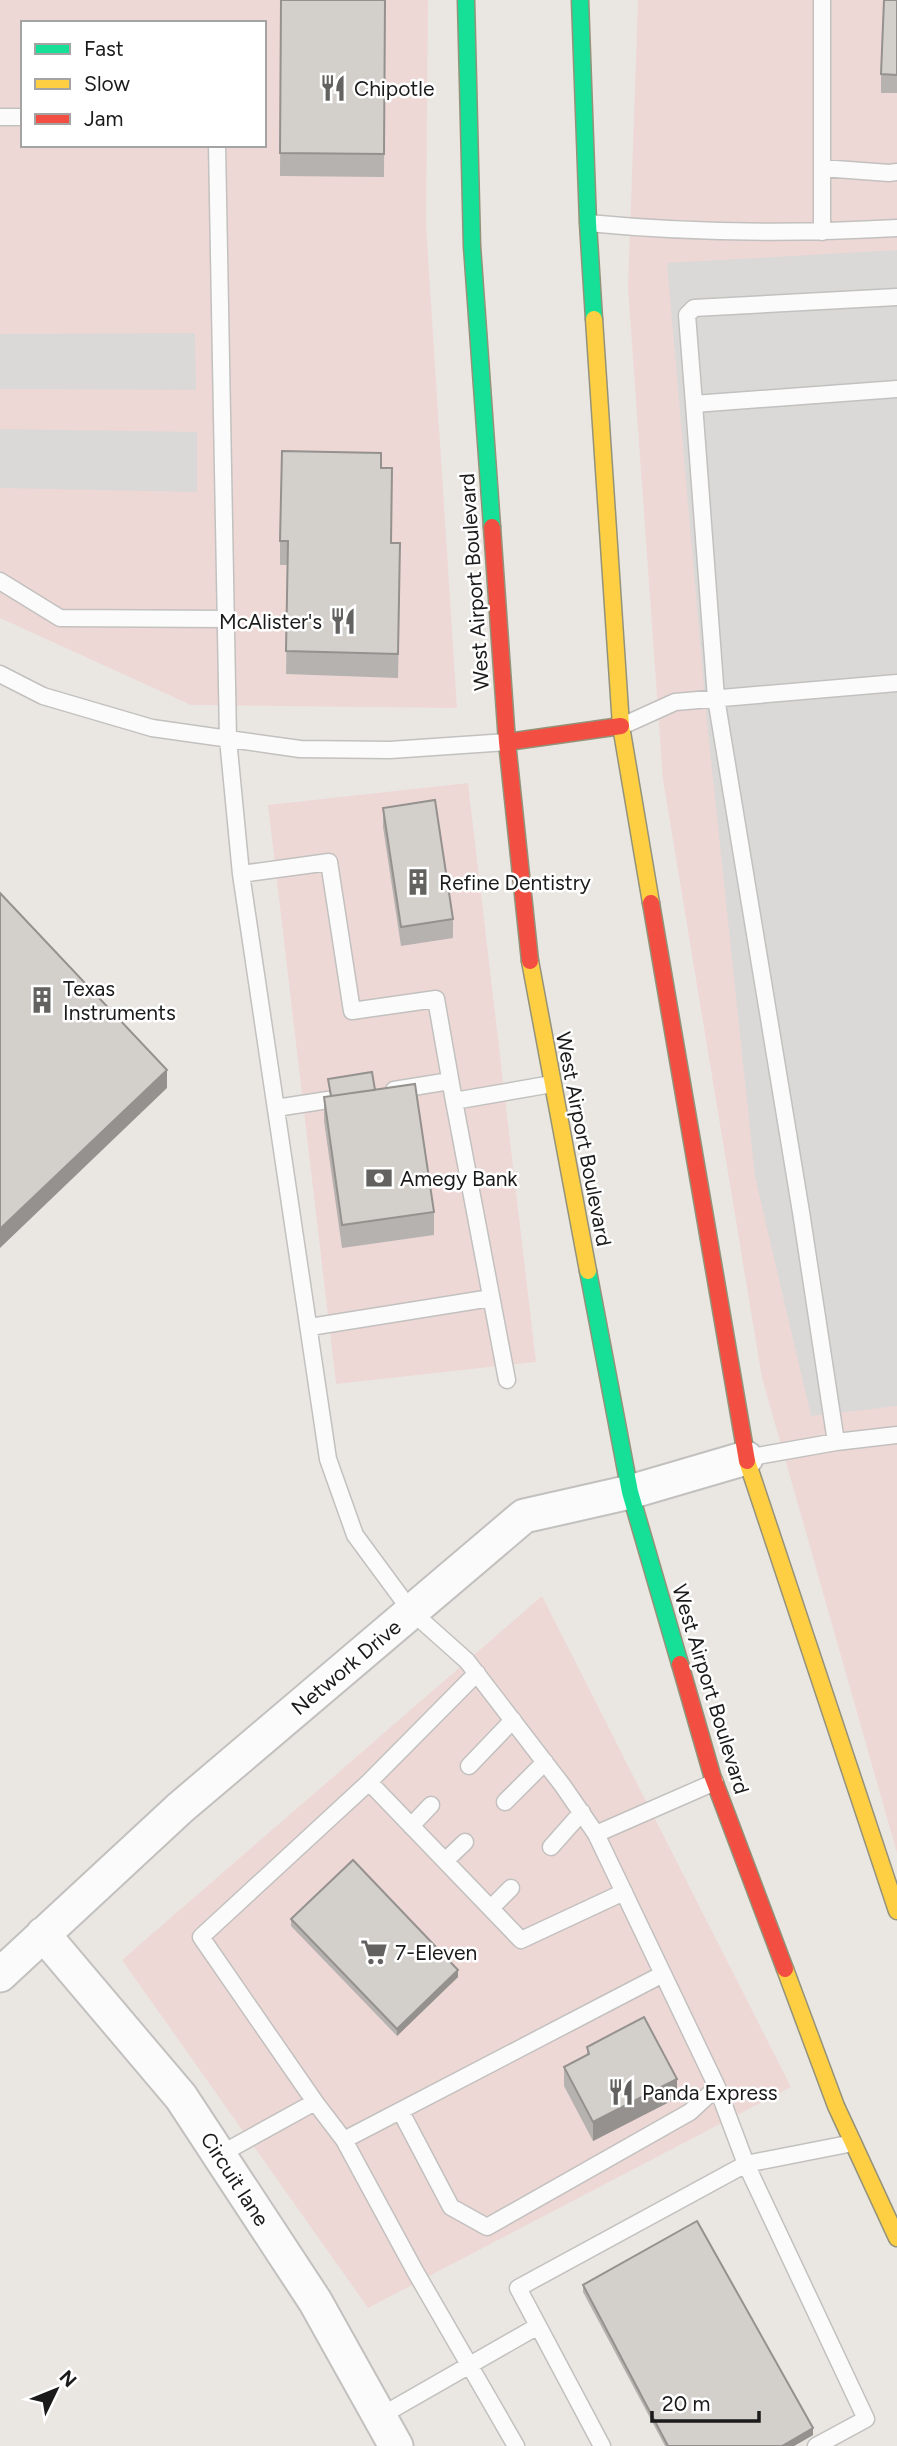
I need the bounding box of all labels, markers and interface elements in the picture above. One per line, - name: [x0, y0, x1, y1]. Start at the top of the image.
- legend: [21, 21, 266, 147]
- text: Fast: [84, 36, 124, 61]
- text: Slow: [84, 71, 130, 96]
- restaurant icon: Chipotle: [318, 73, 348, 103]
- place label: Chipotle: [354, 76, 434, 101]
- text: Jam: [84, 106, 123, 131]
- street label: West Airport Boulevard: [454, 472, 494, 692]
- restaurant icon: McAlister's: [328, 606, 358, 636]
- place label: McAlister's: [219, 609, 322, 634]
- building icon: Refine Dentistry: [403, 867, 433, 897]
- place label: Refine Dentistry: [439, 870, 591, 895]
- place label: Texas Instruments: [63, 976, 176, 1025]
- building icon: Texas Instruments: [27, 985, 57, 1015]
- street label: West Airport Boulevard: [551, 1030, 617, 1248]
- bank icon: Amegy Bank: [364, 1163, 394, 1193]
- place label: Amegy Bank: [400, 1166, 518, 1191]
- street label: West Airport Boulevard: [667, 1581, 755, 1797]
- street label: Network Drive: [286, 1614, 406, 1720]
- supermarket icon: 7-Eleven: [359, 1937, 389, 1967]
- place label: 7-Eleven: [395, 1940, 477, 1965]
- restaurant icon: Panda Express: [606, 2077, 636, 2107]
- place label: Panda Express: [642, 2080, 778, 2105]
- street label: Circuit lane: [195, 2127, 275, 2231]
- north arrow: [21, 2355, 91, 2425]
- text: N: [55, 2366, 81, 2392]
- scale bar: [652, 2380, 759, 2424]
- text: 20 m: [662, 2391, 710, 2416]

